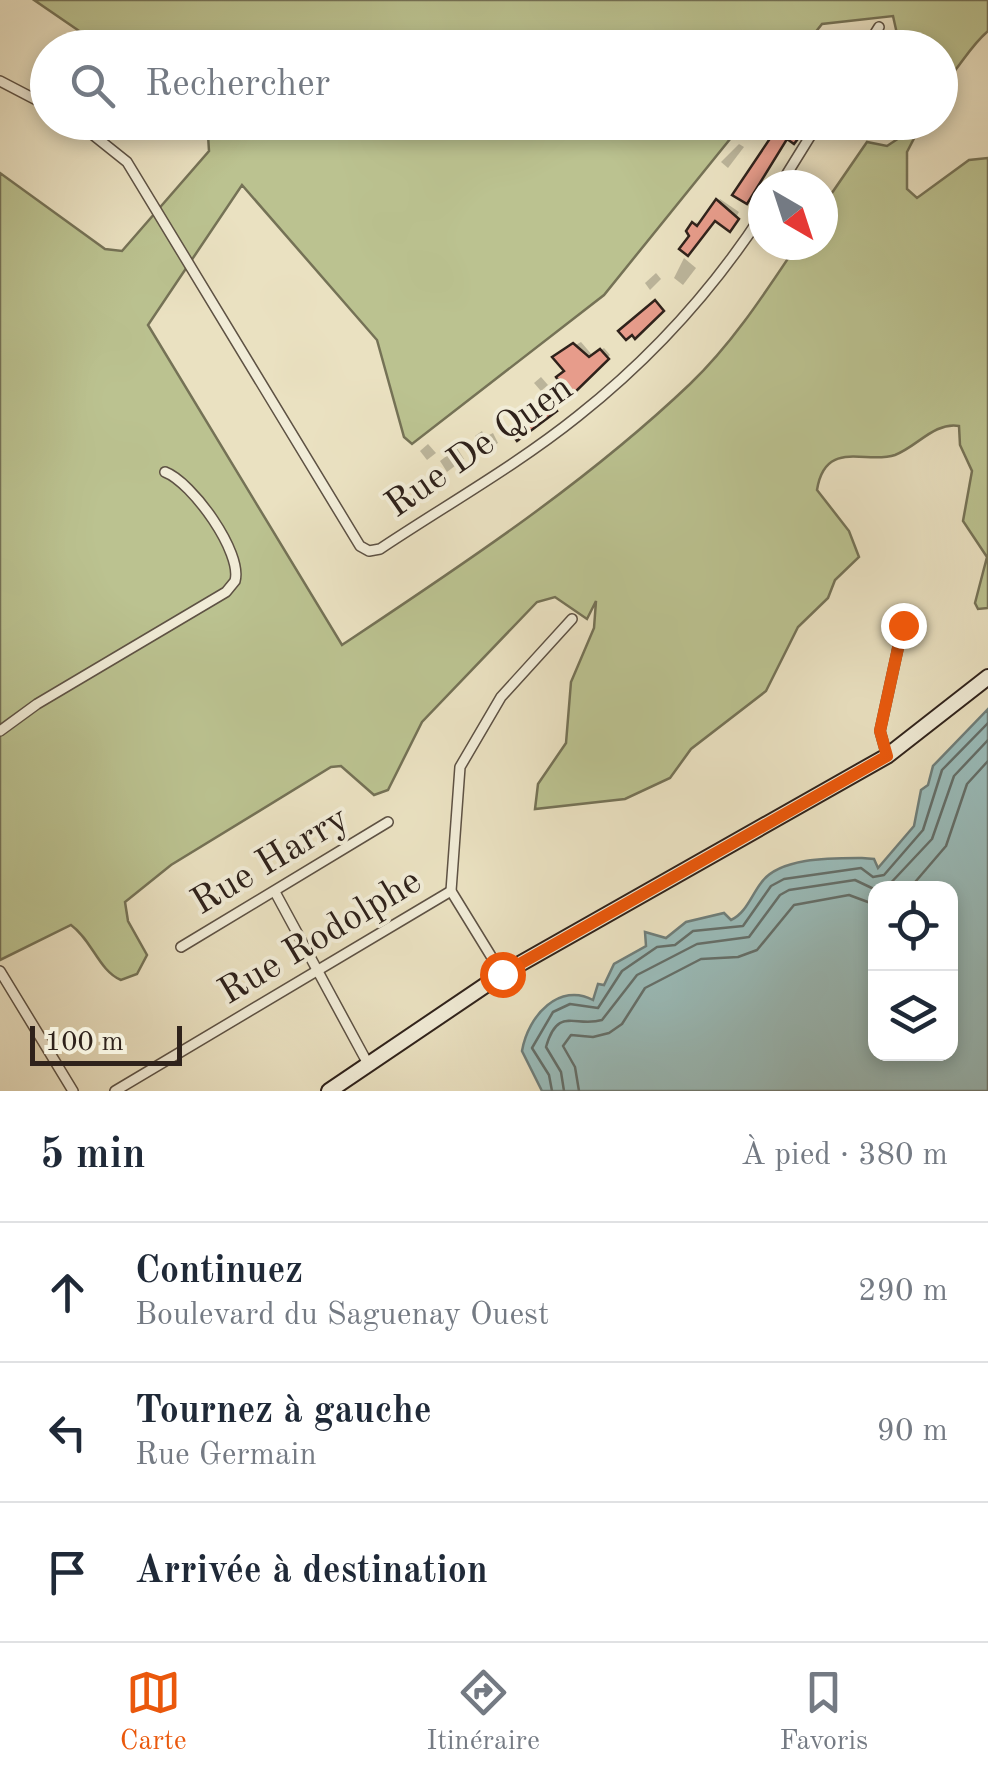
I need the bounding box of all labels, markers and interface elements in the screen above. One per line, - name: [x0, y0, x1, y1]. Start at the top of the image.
- search box: [30, 30, 958, 140]
- icon: search: [65, 58, 120, 113]
- text: Rechercher: [145, 66, 330, 104]
- north arrow: [748, 170, 838, 260]
- street label: Rue De Quen: [379, 369, 580, 526]
- route end: [881, 603, 927, 649]
- street label: Rue Harry: [185, 800, 356, 923]
- street label: Rue Rodolphe: [213, 862, 428, 1013]
- map controls: [868, 881, 958, 1061]
- button: locate: [868, 881, 958, 971]
- route start: [480, 952, 526, 998]
- button: layers: [868, 971, 958, 1061]
- scale bar: [30, 1021, 182, 1066]
- text: 100 m: [45, 1029, 124, 1057]
- text: 5 min: [40, 1135, 146, 1177]
- text: À pied · 380 m: [741, 1140, 948, 1172]
- text: Continuez: [135, 1253, 303, 1291]
- icon: ahead: [40, 1265, 95, 1320]
- text: 290 m: [858, 1276, 948, 1308]
- text: Boulevard du Saguenay Ouest: [135, 1300, 549, 1332]
- text: Tournez à gauche: [135, 1393, 432, 1431]
- icon: left: [40, 1405, 95, 1460]
- text: 90 m: [877, 1416, 948, 1448]
- text: Rue Germain: [135, 1440, 317, 1472]
- icon: arrive: [40, 1545, 95, 1600]
- text: Arrivée à destination: [135, 1553, 488, 1591]
- tab: Carte: [120, 1665, 187, 1760]
- tab: Itinéraire: [426, 1665, 540, 1760]
- tab: Favoris: [779, 1665, 868, 1760]

